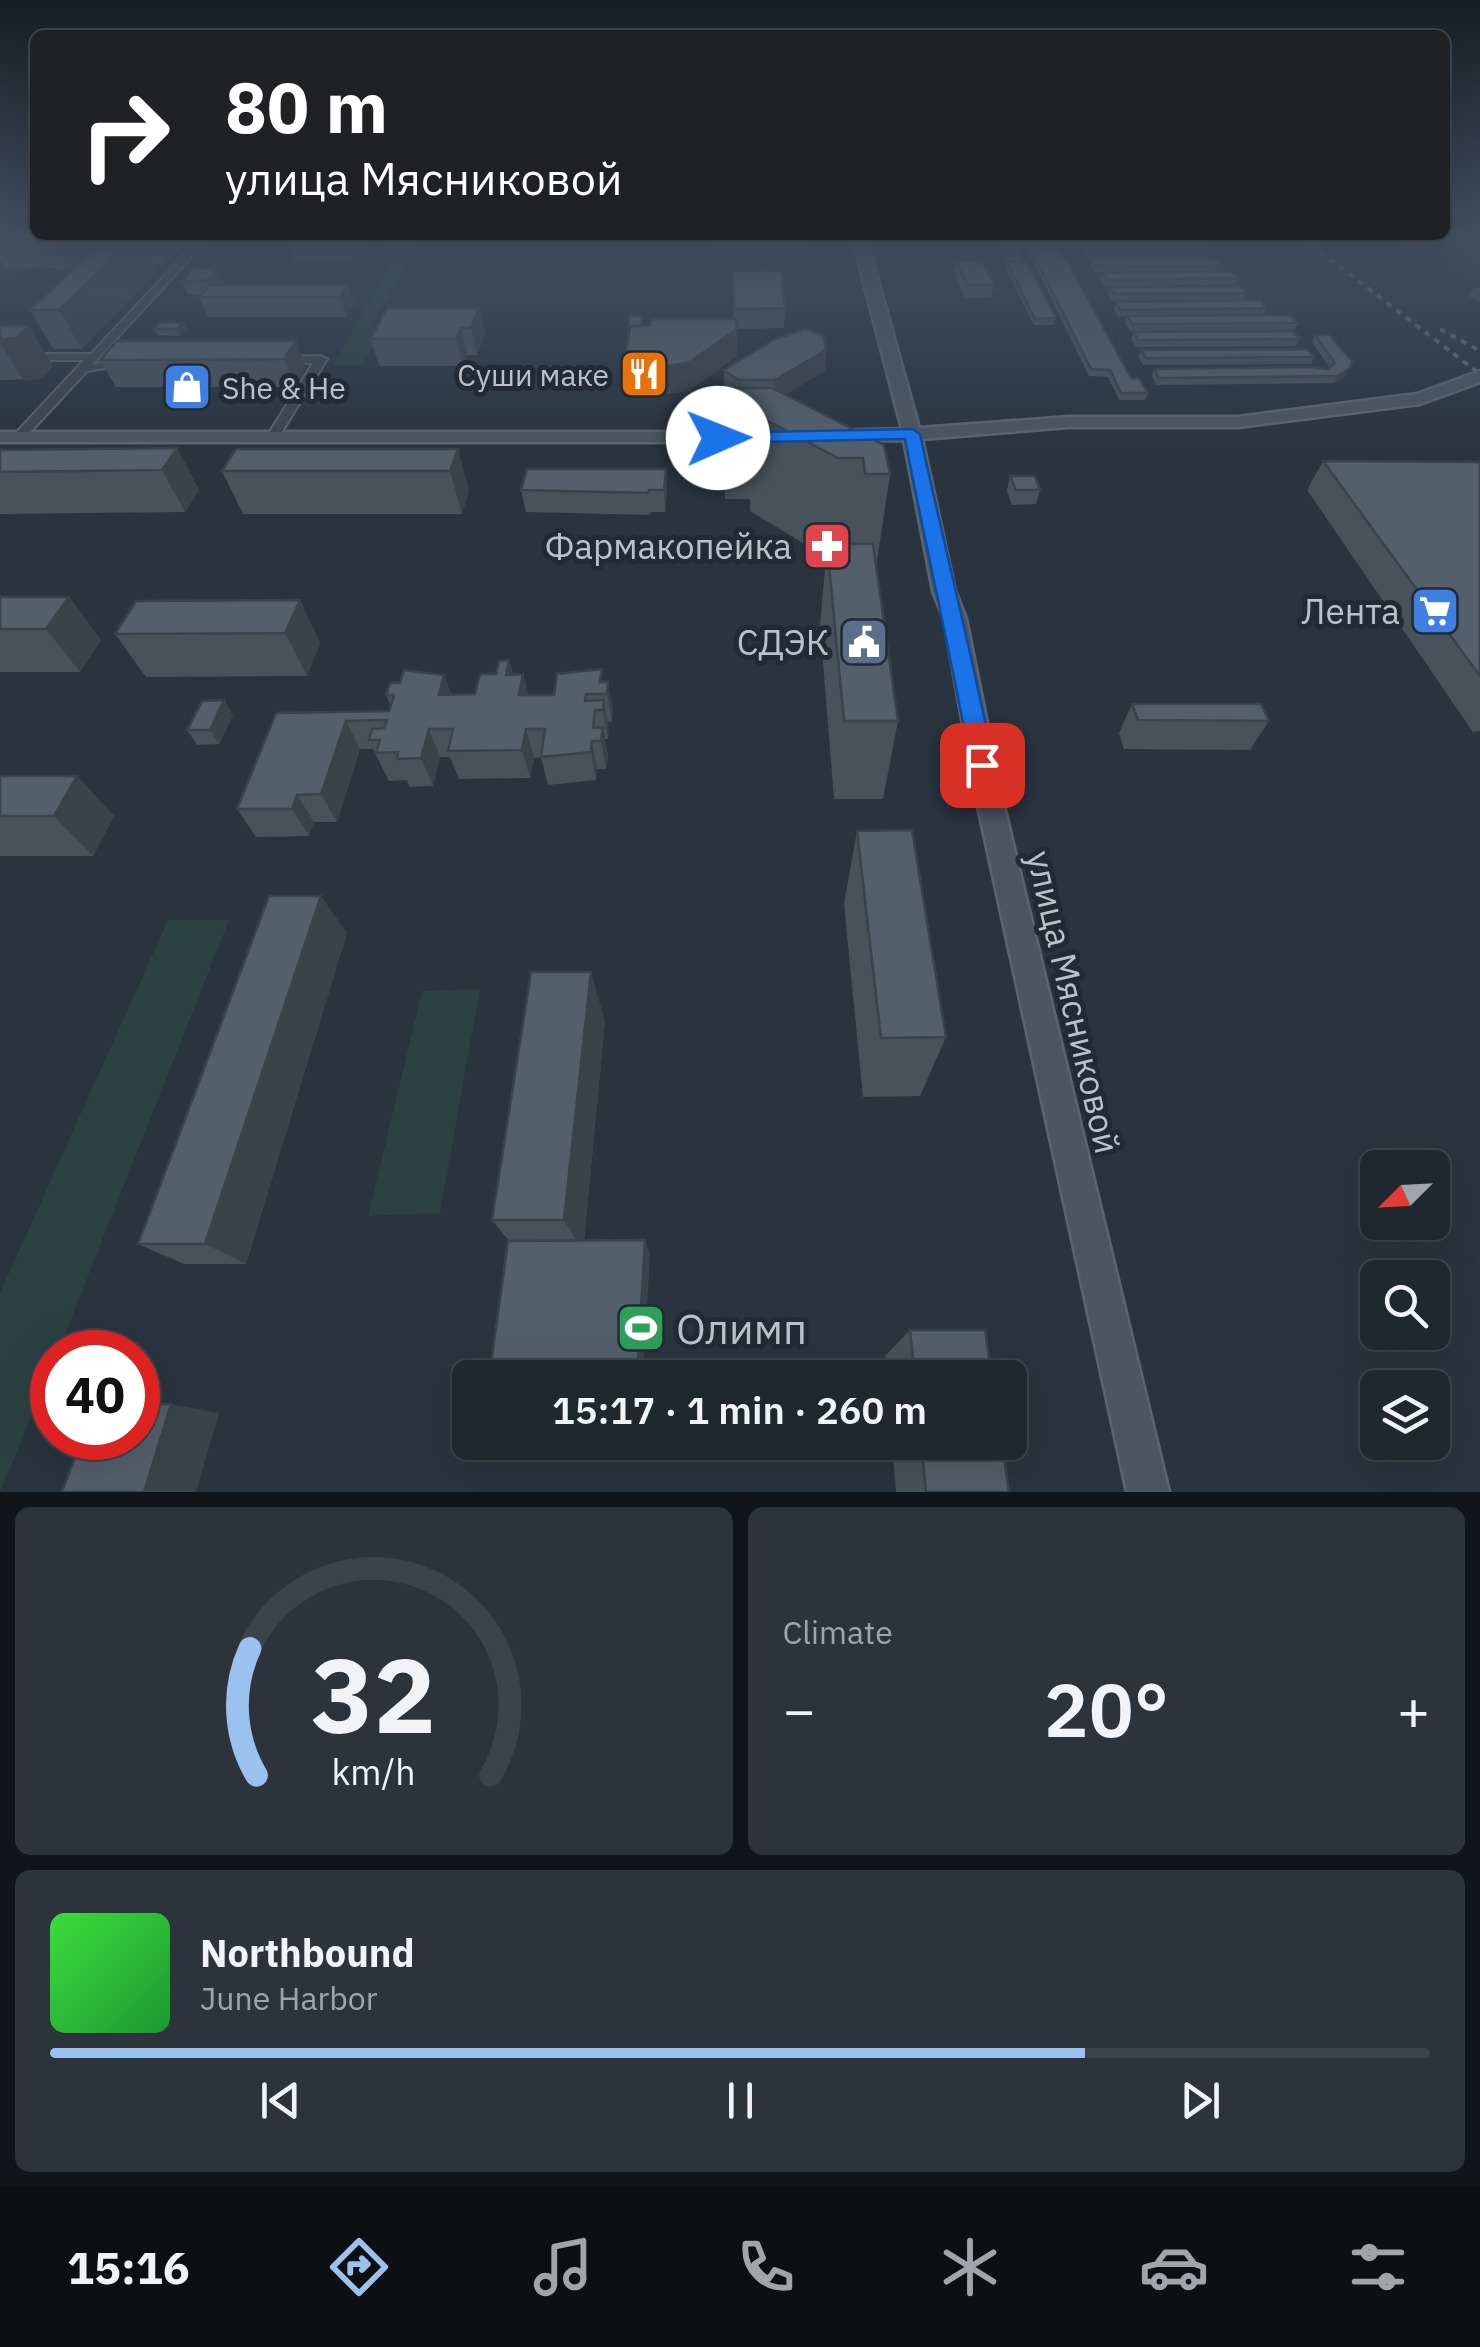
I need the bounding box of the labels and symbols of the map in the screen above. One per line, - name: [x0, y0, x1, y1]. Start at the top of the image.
- restaurant icon: Суши маке: [618, 348, 670, 400]
- place label: Суши маке: [457, 355, 609, 394]
- shop icon: She & He: [161, 361, 213, 413]
- place label: She & He: [222, 368, 346, 407]
- position arrow: [666, 386, 770, 490]
- pharmacy icon: Фармакопейка: [801, 520, 853, 572]
- place label: Фармакопейка: [545, 523, 792, 569]
- supermarket icon: Лента: [1409, 585, 1461, 637]
- place label: Лента: [1302, 588, 1400, 634]
- public building icon: СДЭК: [838, 616, 890, 668]
- place label: СДЭК: [737, 619, 829, 665]
- pin: [940, 723, 1025, 808]
- street label: улица Мясниковой: [1017, 846, 1131, 1158]
- north arrow: [1360, 1150, 1450, 1240]
- place label: Олимп: [676, 1301, 807, 1356]
- sports icon: Олимп: [615, 1302, 667, 1354]
- speed limit sign: 40: [30, 1330, 160, 1460]

